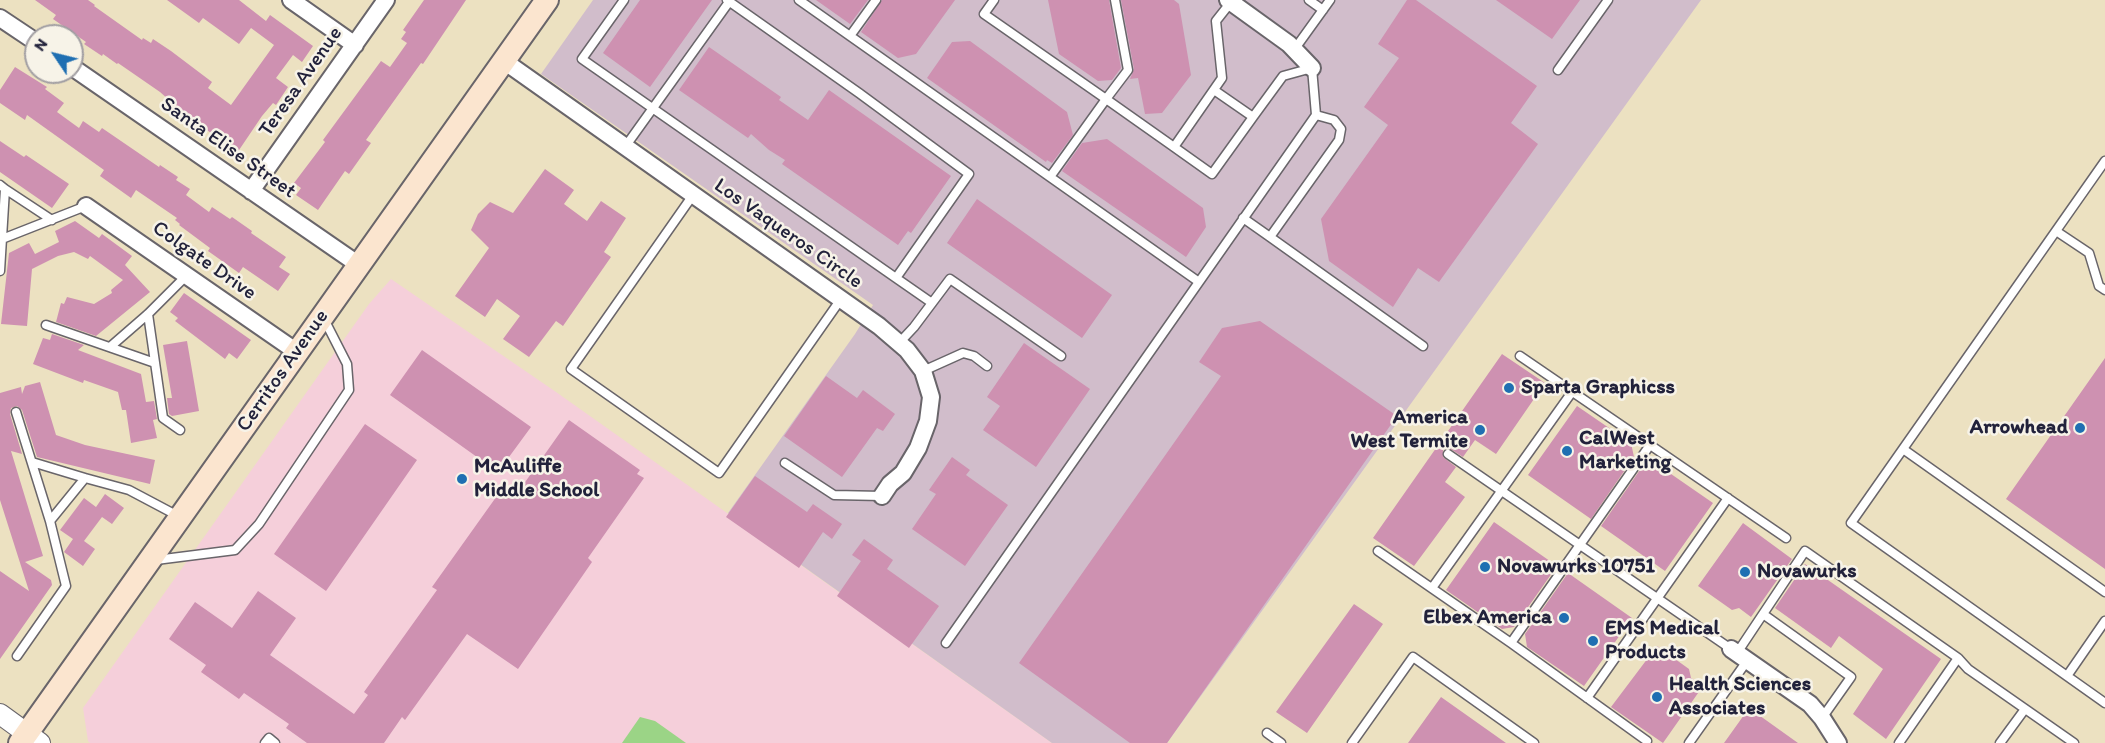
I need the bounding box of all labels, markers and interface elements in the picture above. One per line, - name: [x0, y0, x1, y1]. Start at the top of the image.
- street label: Teresa Avenue: [254, 22, 348, 142]
- north arrow: [24, 24, 84, 84]
- text: N: [30, 35, 51, 54]
- street label: Santa Elise Street: [155, 92, 301, 204]
- street label: Los Vaqueros Circle: [709, 173, 867, 295]
- street label: Colgate Drive: [147, 216, 261, 306]
- street label: Cerritos Avenue: [232, 305, 334, 437]
- place label: Sparta Graphicss: [1521, 375, 1675, 401]
- marker: Sparta Graphicss: [1502, 381, 1516, 395]
- place label: America West Termite: [1350, 405, 1468, 455]
- place label: Arrowhead: [1970, 415, 2068, 441]
- marker: Arrowhead: [2073, 421, 2087, 435]
- marker: America West Termite: [1473, 423, 1487, 437]
- place label: CalWest Marketing: [1579, 426, 1671, 476]
- marker: CalWest Marketing: [1560, 444, 1574, 458]
- place label: McAuliffe Middle School: [474, 454, 599, 504]
- marker: McAuliffe Middle School: [455, 472, 469, 486]
- place label: Novawurks 10751: [1497, 554, 1655, 580]
- place label: Novawurks: [1757, 559, 1856, 585]
- marker: Novawurks 10751: [1478, 560, 1492, 574]
- marker: Novawurks: [1738, 565, 1752, 579]
- place label: Elbex America: [1423, 605, 1552, 631]
- marker: Elbex America: [1557, 611, 1571, 625]
- place label: EMS Medical Products: [1605, 616, 1720, 666]
- marker: EMS Medical Products: [1586, 634, 1600, 648]
- place label: Health Sciences Associates: [1669, 672, 1811, 722]
- marker: Health Sciences Associates: [1650, 690, 1664, 704]

